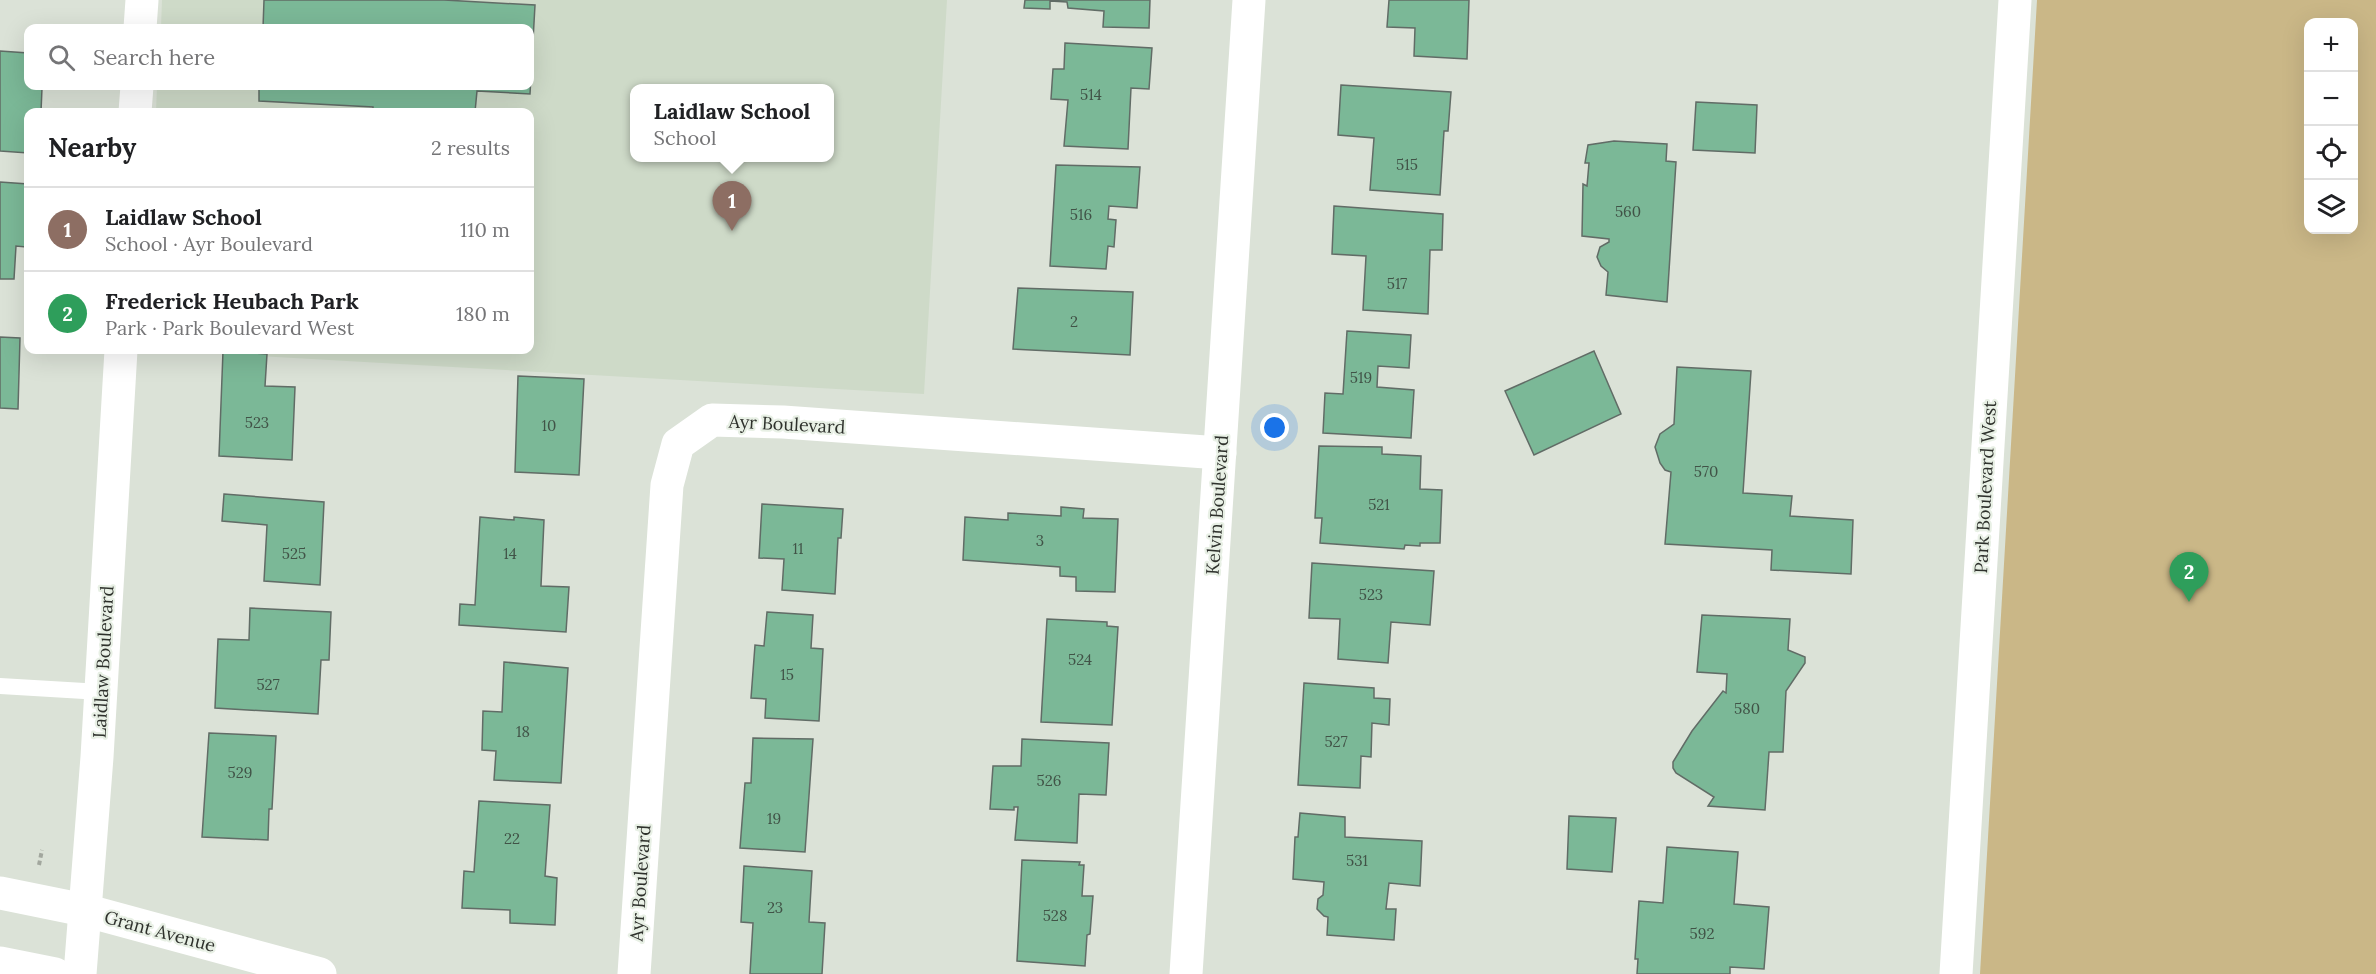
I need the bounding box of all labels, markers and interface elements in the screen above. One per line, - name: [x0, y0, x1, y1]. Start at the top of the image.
- map controls: [2304, 18, 2358, 234]
- button: +: [2304, 18, 2358, 72]
- search box: [24, 24, 534, 90]
- icon: search: [45, 41, 78, 74]
- text: Search here: [93, 43, 215, 71]
- button: −: [2304, 72, 2358, 126]
- popup: [630, 84, 834, 162]
- house number: 514: [1080, 85, 1102, 104]
- text: Laidlaw School: [654, 97, 810, 125]
- text: School: [654, 125, 716, 150]
- button: locate: [2304, 126, 2358, 180]
- text: Nearby: [48, 131, 136, 164]
- text: 2 results: [431, 135, 510, 160]
- house number: 515: [1396, 155, 1418, 174]
- button: layers: [2304, 180, 2358, 234]
- pin: 1: [712, 182, 752, 231]
- house number: 560: [1615, 202, 1641, 221]
- text: Laidlaw School: [105, 203, 262, 231]
- house number: 516: [1070, 205, 1092, 224]
- text: 1: [63, 217, 72, 242]
- text: 110 m: [460, 217, 510, 242]
- text: School · Ayr Boulevard: [105, 231, 313, 256]
- house number: 517: [1387, 274, 1407, 293]
- text: Frederick Heubach Park: [105, 287, 359, 315]
- text: 2: [62, 301, 73, 326]
- text: 180 m: [456, 301, 510, 326]
- house number: 2: [1070, 312, 1078, 331]
- text: Park · Park Boulevard West: [105, 315, 354, 340]
- house number: 519: [1350, 368, 1372, 387]
- street label: Park Boulevard West: [1969, 400, 2001, 574]
- street label: Ayr Boulevard: [727, 409, 846, 439]
- house number: 523: [245, 413, 269, 432]
- your location: [1260, 413, 1289, 442]
- house number: 10: [542, 416, 556, 435]
- street label: Kelvin Boulevard: [1201, 434, 1233, 576]
- house number: 570: [1694, 462, 1718, 481]
- house number: 521: [1368, 495, 1390, 514]
- house number: 3: [1036, 531, 1044, 550]
- house number: 11: [793, 539, 803, 558]
- house number: 525: [282, 544, 306, 563]
- house number: 14: [503, 544, 517, 563]
- pin: 2: [2170, 552, 2208, 602]
- street label: Laidlaw Boulevard: [88, 585, 118, 739]
- house number: 523: [1359, 585, 1383, 604]
- house number: 524: [1068, 650, 1092, 669]
- house number: 15: [780, 665, 794, 684]
- house number: 527: [256, 675, 280, 694]
- house number: 580: [1734, 699, 1760, 718]
- house number: 18: [516, 722, 530, 741]
- house number: 527: [1324, 732, 1348, 751]
- house number: 529: [228, 763, 252, 782]
- house number: 526: [1037, 771, 1061, 790]
- house number: 19: [767, 809, 781, 828]
- street label: Ayr Boulevard: [624, 824, 656, 943]
- house number: 22: [504, 829, 520, 848]
- house number: 531: [1346, 851, 1368, 870]
- house number: 23: [767, 898, 783, 917]
- street label: Grant Avenue: [102, 905, 218, 957]
- house number: 528: [1043, 906, 1067, 925]
- house number: 592: [1690, 924, 1714, 943]

